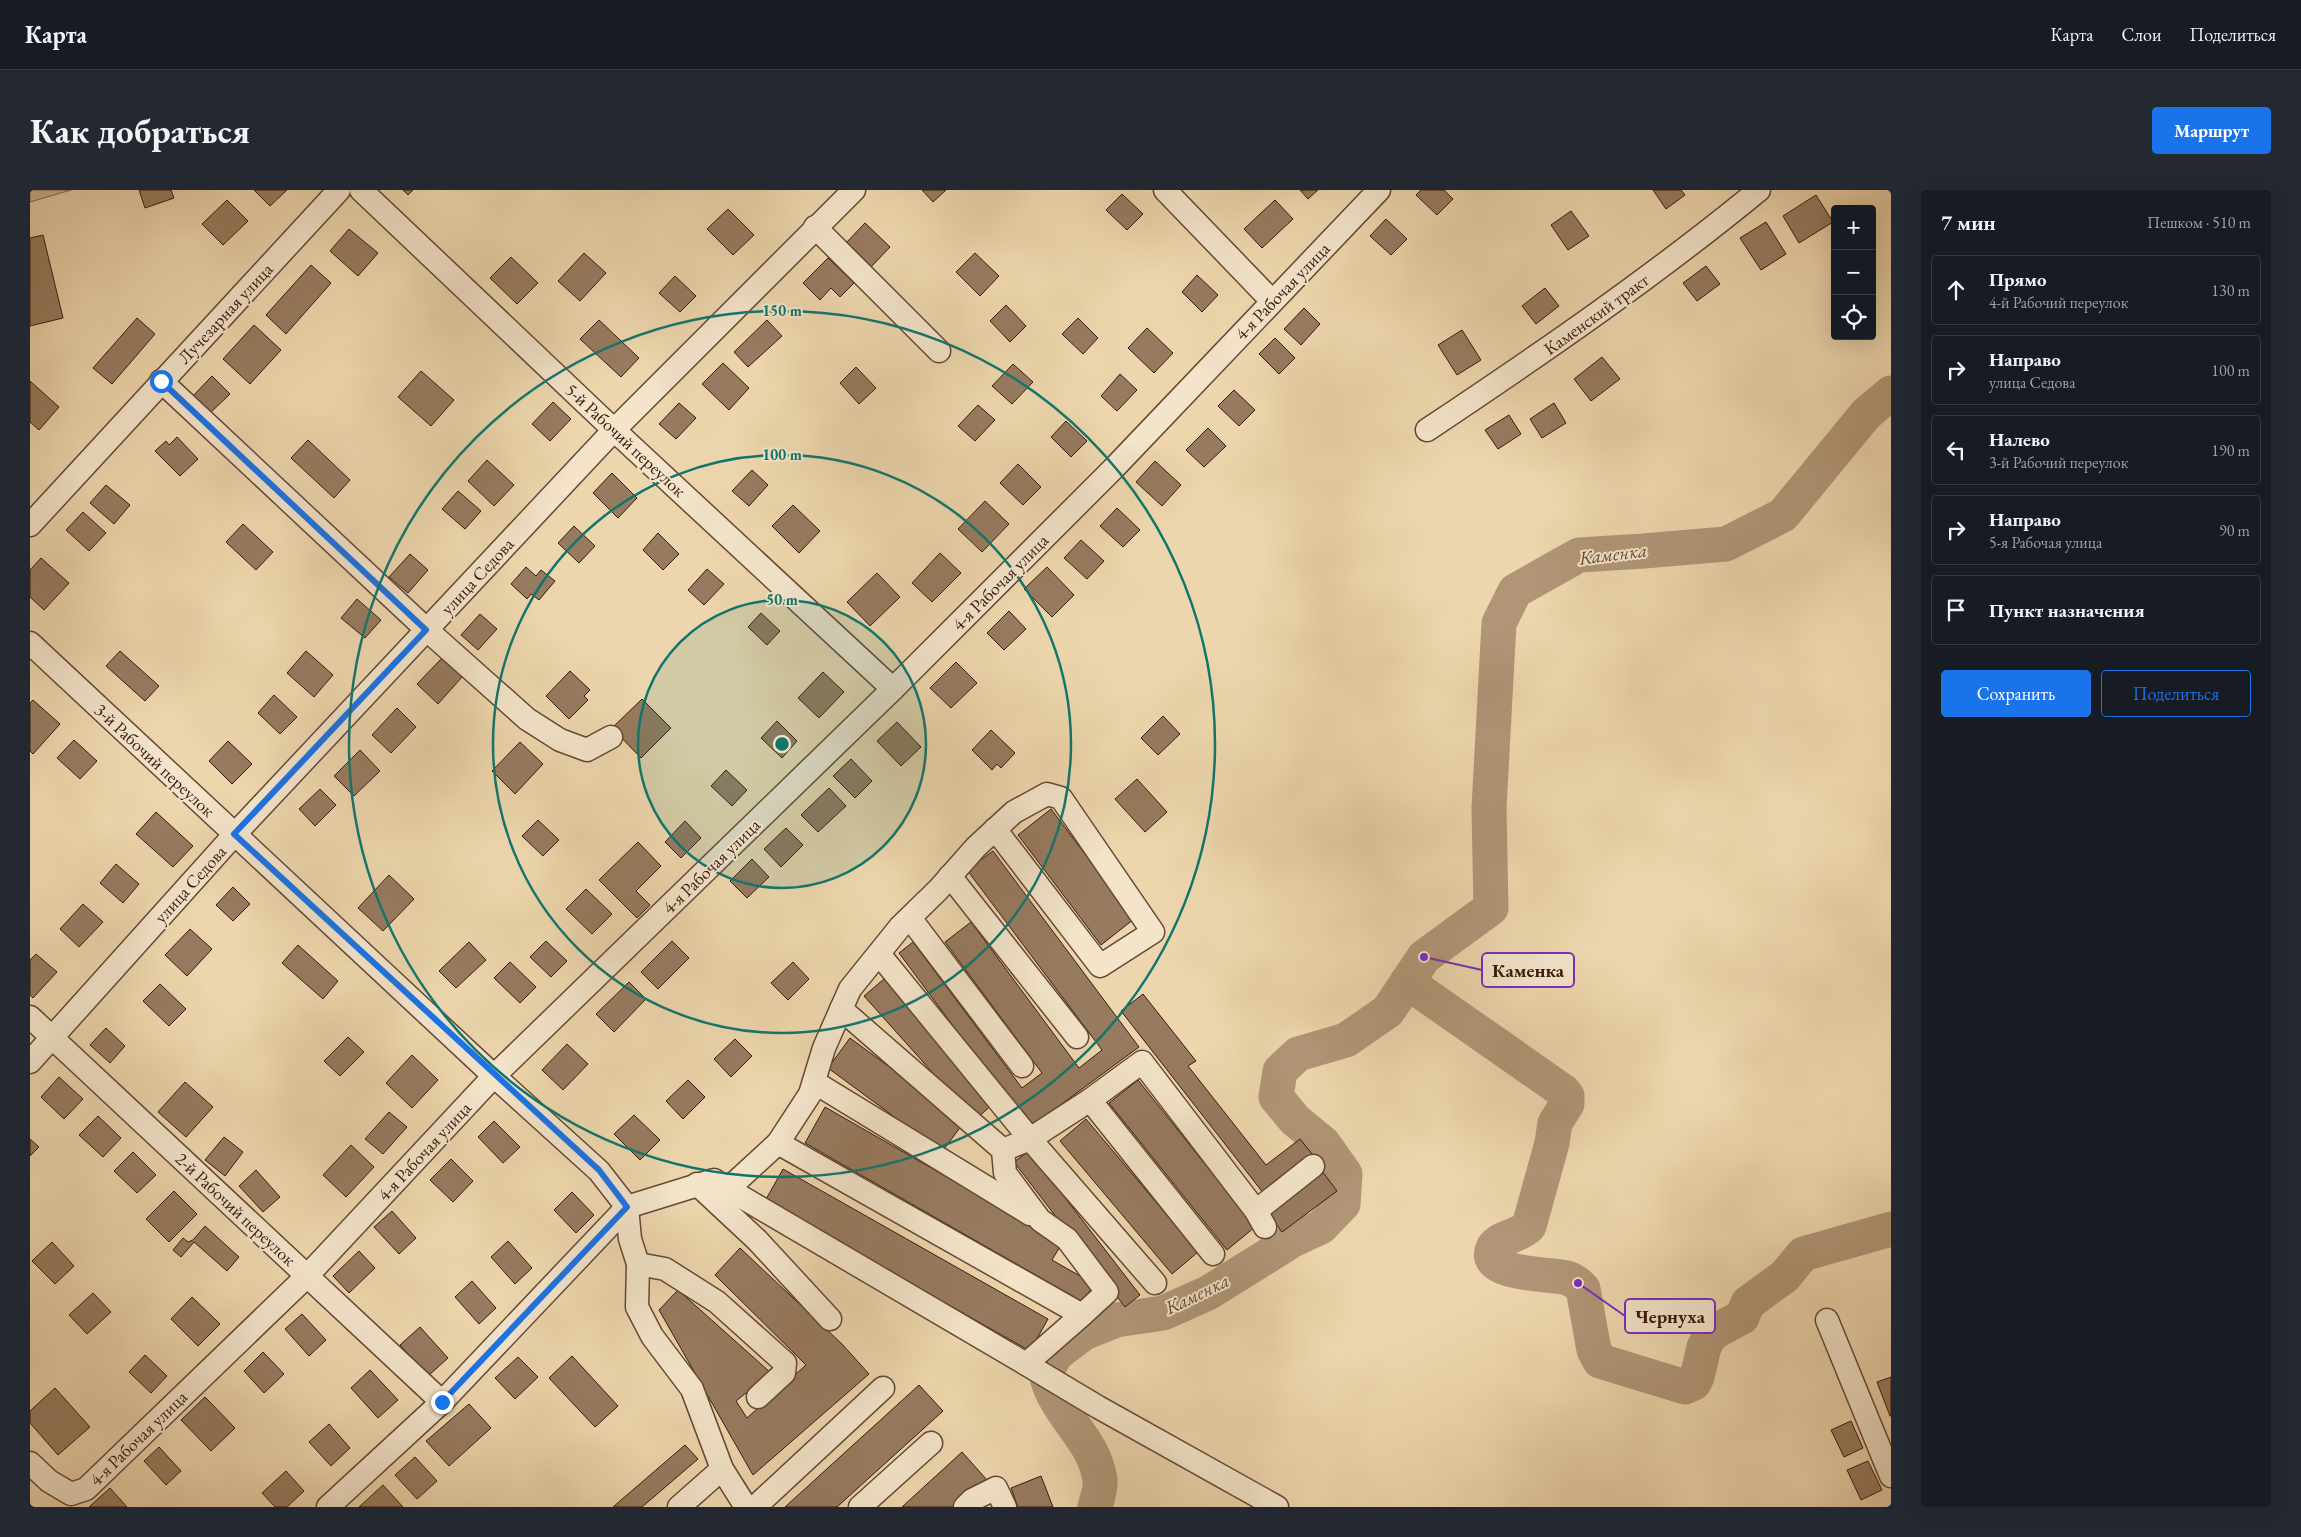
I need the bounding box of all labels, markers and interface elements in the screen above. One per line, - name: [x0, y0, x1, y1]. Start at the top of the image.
- text: Карта: [25, 19, 87, 50]
- text: Карта: [2051, 23, 2094, 46]
- text: Слои: [2122, 23, 2161, 46]
- text: Поделиться: [2189, 23, 2276, 46]
- button: Маршрут: [2152, 107, 2271, 154]
- text: Как добраться: [30, 108, 250, 153]
- map controls: [1831, 205, 1876, 340]
- button: +: [1831, 205, 1876, 250]
- text: 7 мин: [1941, 209, 1996, 236]
- text: Пешком · 510 m: [2147, 212, 2251, 233]
- street label: 4-я Рабочая улица: [1229, 237, 1335, 345]
- button: −: [1831, 250, 1876, 295]
- street label: Лучезарная улица: [172, 257, 278, 368]
- text: Прямо: [1989, 267, 2047, 292]
- street label: Каменский тракт: [1539, 268, 1654, 360]
- icon: ahead: [1942, 276, 1970, 304]
- text: 130 m: [2211, 280, 2250, 301]
- text: 4-й Рабочий переулок: [1989, 292, 2128, 313]
- button: locate: [1831, 295, 1876, 340]
- text: 150 m: [762, 301, 802, 320]
- text: Направо: [1989, 347, 2061, 372]
- icon: right: [1942, 356, 1970, 384]
- text: 100 m: [2211, 360, 2250, 381]
- route start: [150, 370, 173, 393]
- text: улица Седова: [1989, 372, 2076, 393]
- street label: 5-й Рабочий переулок: [561, 378, 691, 502]
- text: Налево: [1989, 427, 2050, 452]
- icon: left: [1942, 436, 1970, 464]
- text: 190 m: [2211, 440, 2250, 461]
- text: 100 m: [762, 445, 802, 464]
- text: 3-й Рабочий переулок: [1989, 452, 2128, 473]
- text: Направо: [1989, 507, 2061, 532]
- icon: right: [1942, 516, 1970, 544]
- text: 90 m: [2219, 520, 2250, 541]
- street label: 4-я Рабочая улица: [947, 528, 1054, 635]
- street label: улица Седова: [435, 532, 519, 619]
- text: 5-я Рабочая улица: [1989, 532, 2102, 553]
- water label: Каменка: [1576, 537, 1649, 571]
- text: 50 m: [766, 590, 798, 609]
- icon: arrive: [1942, 596, 1970, 624]
- text: Пункт назначения: [1989, 598, 2145, 623]
- button: Сохранить: [1941, 670, 2091, 717]
- button: Поделиться: [2101, 670, 2251, 717]
- street label: 3-й Рабочий переулок: [90, 698, 220, 822]
- centre of rings: [773, 735, 791, 753]
- street label: 4-я Рабочая улица: [657, 813, 765, 919]
- street label: улица Седова: [149, 840, 232, 928]
- callout: Каменка: [1482, 953, 1574, 987]
- text: Каменка: [1492, 958, 1565, 983]
- street label: 4-я Рабочая улица: [372, 1096, 476, 1205]
- street label: 2-й Рабочий переулок: [171, 1147, 301, 1271]
- water label: Каменка: [1160, 1268, 1233, 1321]
- callout: Чернуха: [1625, 1299, 1715, 1333]
- text: Чернуха: [1635, 1304, 1706, 1329]
- street label: 4-я Рабочая улица: [84, 1385, 192, 1491]
- route end: [431, 1391, 454, 1414]

